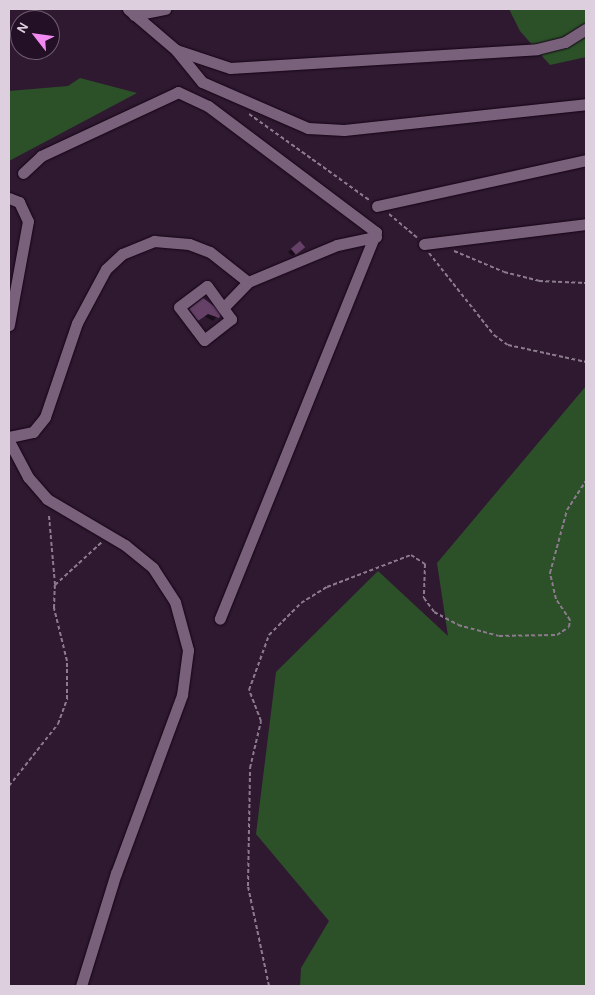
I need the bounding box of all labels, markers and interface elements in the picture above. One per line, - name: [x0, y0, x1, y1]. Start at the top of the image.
- north arrow: [10, 10, 60, 60]
- text: N: [14, 20, 31, 36]

